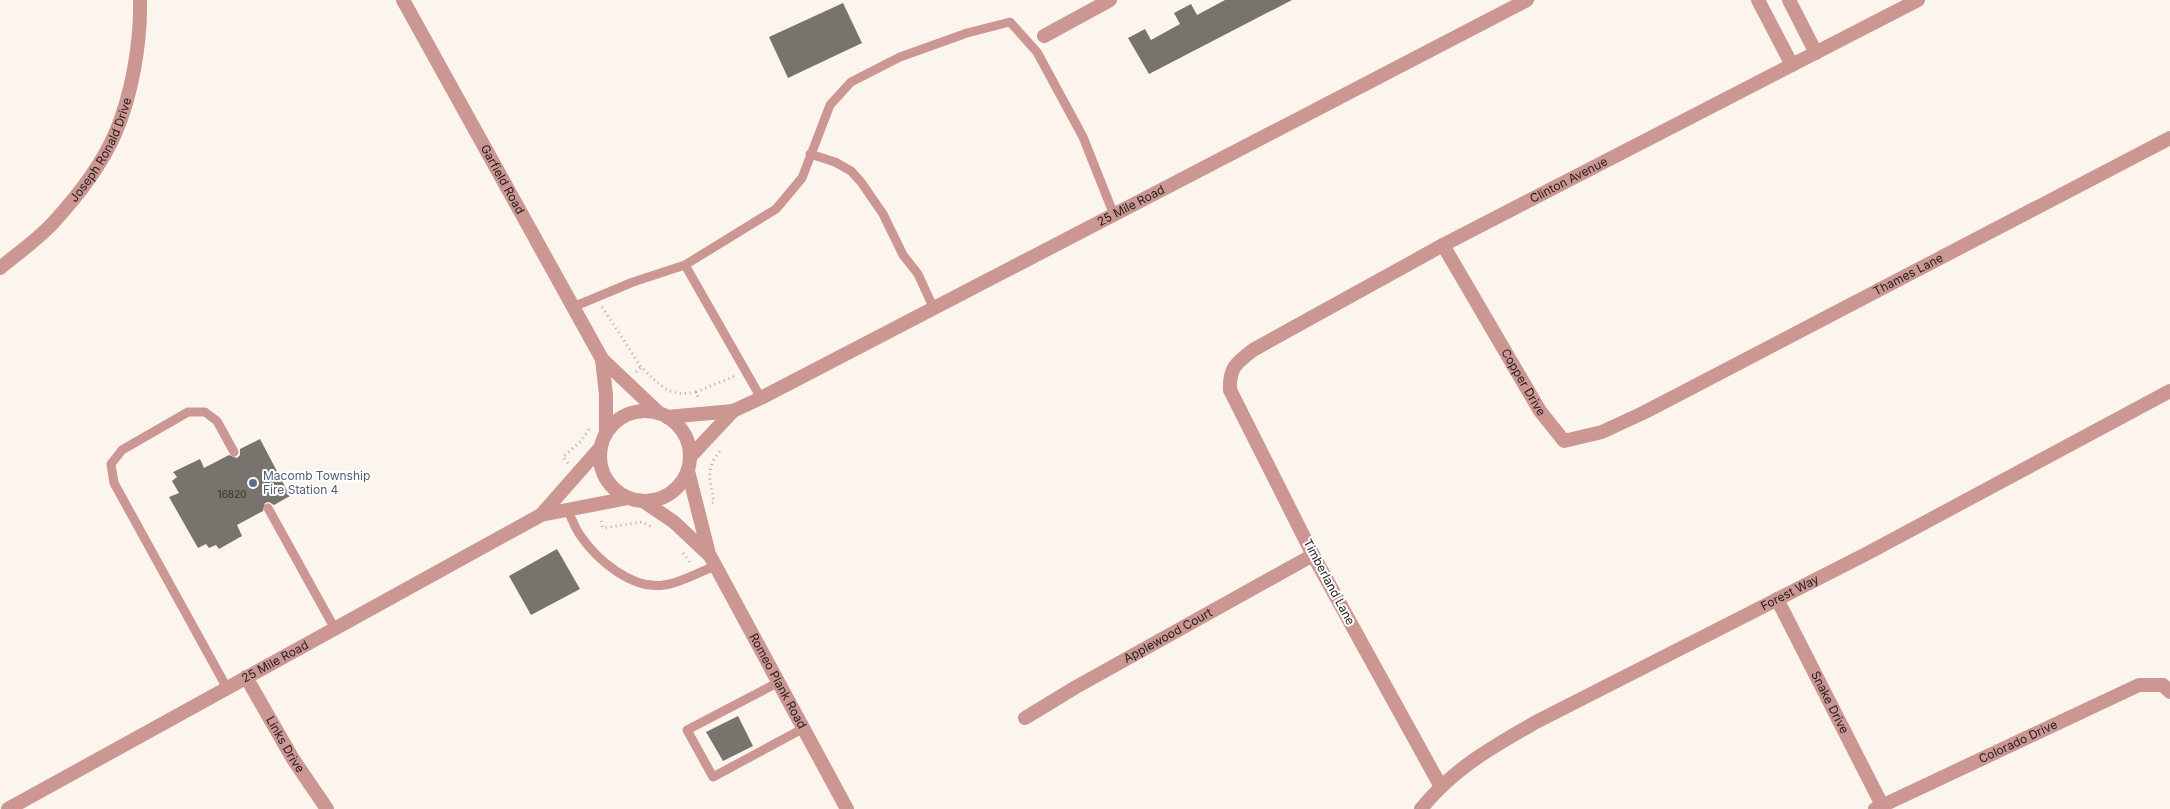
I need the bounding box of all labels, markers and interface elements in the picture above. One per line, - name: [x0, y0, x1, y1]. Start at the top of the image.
- street label: Joseph Ronald Drive: [66, 96, 134, 205]
- street label: Garfield Road: [478, 142, 528, 217]
- street label: Clinton Avenue: [1527, 153, 1610, 206]
- street label: 25 Mile Road: [1094, 182, 1167, 229]
- street label: Thames Lane: [1871, 250, 1945, 299]
- street label: Copper Drive: [1498, 346, 1549, 419]
- place label: Macomb Township Fire Station 4: [263, 468, 370, 497]
- marker: Macomb Township Fire Station 4: [247, 477, 259, 489]
- house number: 16820: [218, 488, 246, 500]
- street label: Timberland Lane: [1300, 536, 1358, 627]
- street label: Forest Way: [1758, 571, 1821, 613]
- street label: Applewood Court: [1121, 605, 1215, 666]
- street label: Romeo Plank Road: [746, 630, 810, 731]
- street label: 25 Mile Road: [239, 637, 311, 686]
- street label: Snake Drive: [1808, 668, 1852, 736]
- street label: Links Drive: [263, 713, 308, 775]
- street label: Colorado Drive: [1976, 716, 2060, 766]

